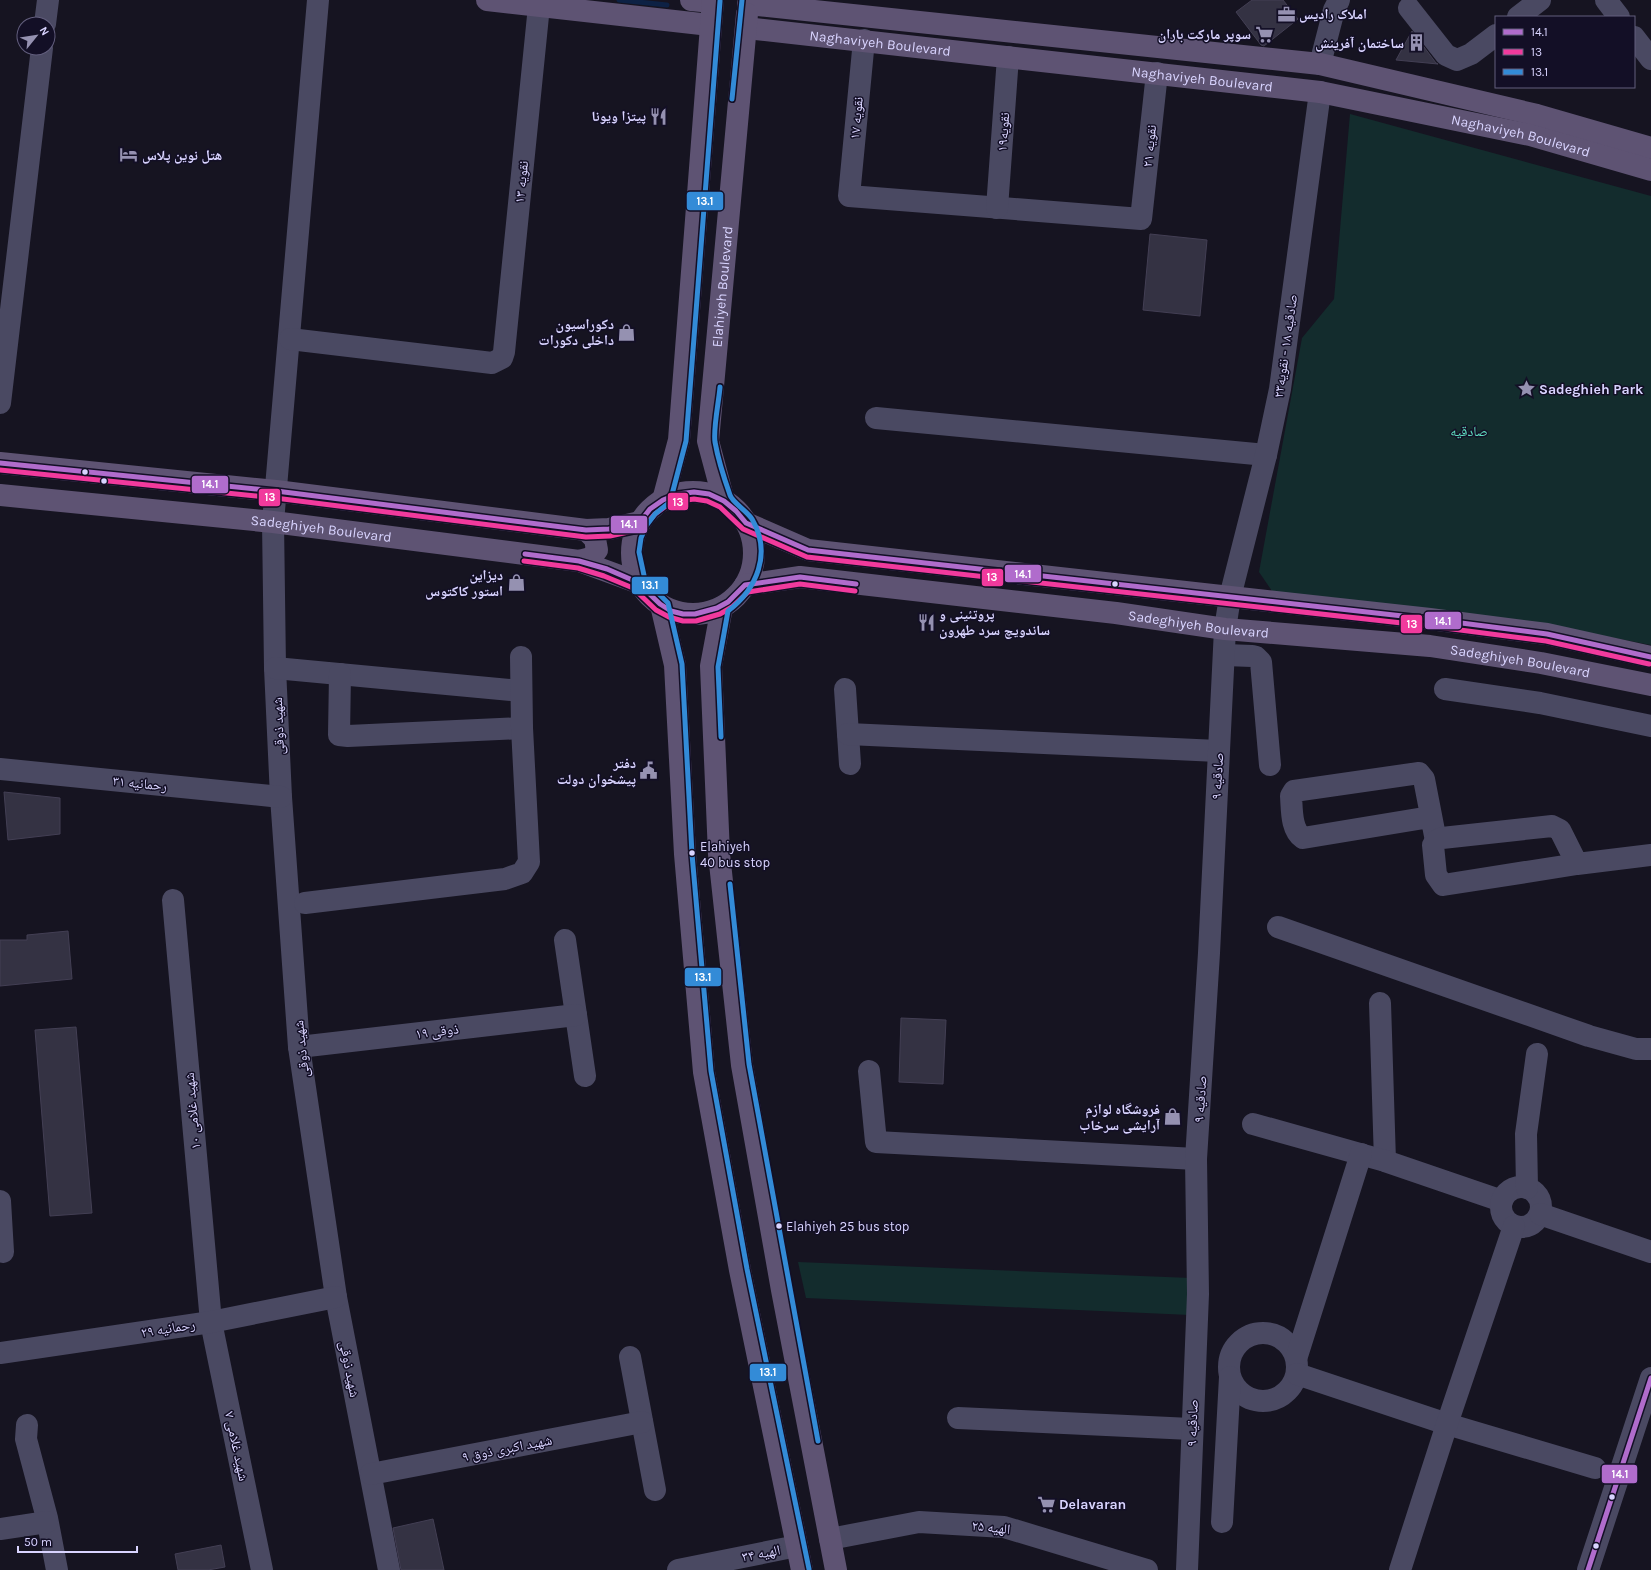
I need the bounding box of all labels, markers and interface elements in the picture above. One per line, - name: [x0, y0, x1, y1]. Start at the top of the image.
- office icon: املاک رادیس: [1276, 4, 1296, 24]
- place label: املاک رادیس: [1299, 6, 1367, 23]
- north arrow: [16, 16, 56, 56]
- legend: [1495, 16, 1635, 88]
- supermarket icon: سوپر مارکت باران: [1254, 24, 1274, 44]
- text: N: [37, 25, 52, 38]
- text: 14.1: [1531, 25, 1548, 39]
- place label: سوپر مارکت باران: [1158, 26, 1251, 43]
- street label: Naghaviyeh Boulevard: [808, 27, 952, 60]
- building icon: ساختمان آفرینش: [1407, 33, 1427, 53]
- place label: ساختمان آفرینش: [1315, 35, 1404, 52]
- text: 13: [1531, 45, 1542, 59]
- street label: Naghaviyeh Boulevard: [1131, 63, 1274, 96]
- text: 13.1: [1531, 65, 1548, 79]
- street label: نقویه ۱۷: [846, 96, 867, 140]
- restaurant icon: پیتزا ویونا: [649, 106, 669, 126]
- place label: پیتزا ویونا: [592, 108, 646, 125]
- street label: Naghaviyeh Boulevard: [1450, 111, 1592, 161]
- street label: نقویه۱۹: [994, 112, 1013, 152]
- street label: نقویه ۲۱: [1139, 124, 1160, 168]
- hotel icon: هتل نوین پلاس: [119, 145, 139, 165]
- place label: هتل نوین پلاس: [142, 147, 222, 164]
- street label: نقویه ۱۳: [511, 160, 532, 204]
- line badge: 13.1: [686, 191, 724, 211]
- text: 13.1: [696, 195, 714, 208]
- street label: Elahiyeh Boulevard: [709, 225, 737, 348]
- street label: صادقیه ۱۸ - نقویه۲۳: [1270, 293, 1301, 399]
- place label: دکوراسیون داخلی دکورات: [539, 316, 614, 349]
- shop icon: دکوراسیون داخلی دکورات: [617, 322, 637, 342]
- place icon: Sadeghieh Park: [1516, 379, 1536, 399]
- place label: Sadeghieh Park: [1539, 381, 1644, 398]
- park label: صادقیه: [1450, 423, 1488, 440]
- unlabelled marker: [80, 467, 90, 477]
- line badge: 14.1: [191, 475, 229, 494]
- unlabelled marker: [99, 476, 109, 486]
- text: 14.1: [202, 478, 218, 491]
- line badge: 13: [258, 488, 281, 507]
- text: 13: [265, 491, 276, 504]
- line badge: 13: [667, 492, 689, 511]
- text: 13: [673, 496, 684, 509]
- street label: Sadeghiyeh Boulevard: [250, 512, 393, 546]
- line badge: 14.1: [610, 515, 648, 534]
- text: 14.1: [621, 518, 637, 531]
- line badge: 14.1: [1004, 564, 1042, 583]
- place label: دیزاین استور کاکتوس: [425, 567, 503, 600]
- line badge: 13: [981, 568, 1004, 587]
- text: 14.1: [1015, 568, 1031, 581]
- text: 13: [987, 571, 998, 584]
- shop icon: دیزاین استور کاکتوس: [506, 573, 526, 593]
- line badge: 13.1: [631, 576, 669, 595]
- text: 13.1: [641, 579, 659, 592]
- unlabelled marker: [1110, 579, 1120, 589]
- place label: پروتئینی و ساندویچ سرد طهرون: [939, 606, 1050, 639]
- street label: Sadeghiyeh Boulevard: [1127, 607, 1270, 642]
- line badge: 14.1: [1424, 611, 1462, 630]
- restaurant icon: پروتئینی و ساندویچ سرد طهرون: [916, 612, 936, 632]
- line badge: 13: [1400, 614, 1423, 634]
- text: 14.1: [1435, 615, 1451, 628]
- text: 13: [1407, 618, 1418, 631]
- street label: Sadeghiyeh Boulevard: [1449, 641, 1592, 682]
- street label: شهید ذوقی: [269, 697, 288, 755]
- street label: صادقیه ۹: [1208, 752, 1227, 800]
- place label: دفتر پیشخوان دولت: [557, 755, 636, 788]
- public building icon: دفتر پیشخوان دولت: [639, 761, 659, 781]
- street label: رحمانیه ۳۱: [112, 772, 168, 795]
- place label: Elahiyeh 40 bus stop: [700, 839, 770, 870]
- marker: Elahiyeh 40 bus stop: [687, 848, 697, 858]
- line badge: 13.1: [684, 967, 722, 987]
- text: 13.1: [694, 971, 712, 984]
- street label: شهید ذوقی: [290, 1020, 313, 1078]
- street label: ذوقی ۱۹: [414, 1020, 460, 1043]
- street label: شهید غلامی ۱۰: [181, 1072, 204, 1150]
- street label: صادقیه ۹: [1190, 1075, 1211, 1123]
- place label: فروشگاه لوازم آرایشی سرخاب: [1079, 1101, 1160, 1134]
- shop icon: فروشگاه لوازم آرایشی سرخاب: [1163, 1107, 1183, 1127]
- place label: Elahiyeh 25 bus stop: [786, 1219, 909, 1234]
- marker: Elahiyeh 25 bus stop: [774, 1221, 784, 1231]
- street label: رحمانیه ۲۹: [140, 1316, 196, 1341]
- street label: شهید ذوقی: [336, 1339, 363, 1399]
- line badge: 13.1: [749, 1363, 787, 1382]
- text: 13.1: [759, 1366, 777, 1379]
- street label: صادقیه ۹: [1183, 1399, 1202, 1447]
- street label: شهید غلامی ۷: [221, 1410, 252, 1482]
- street label: شهید اکبری ذوق ۹: [461, 1431, 554, 1466]
- line badge: 14.1: [1601, 1464, 1638, 1484]
- text: 14.1: [1612, 1468, 1628, 1481]
- unlabelled marker: [1607, 1492, 1617, 1502]
- supermarket icon: Delavaran: [1036, 1494, 1056, 1514]
- place label: Delavaran: [1059, 1496, 1126, 1513]
- street label: الهیه ۲۵: [971, 1517, 1011, 1538]
- scale bar: [18, 1528, 137, 1554]
- text: 50 m: [24, 1535, 52, 1549]
- street label: الهیه ۳۴: [740, 1541, 782, 1566]
- unlabelled marker: [1591, 1541, 1601, 1551]

